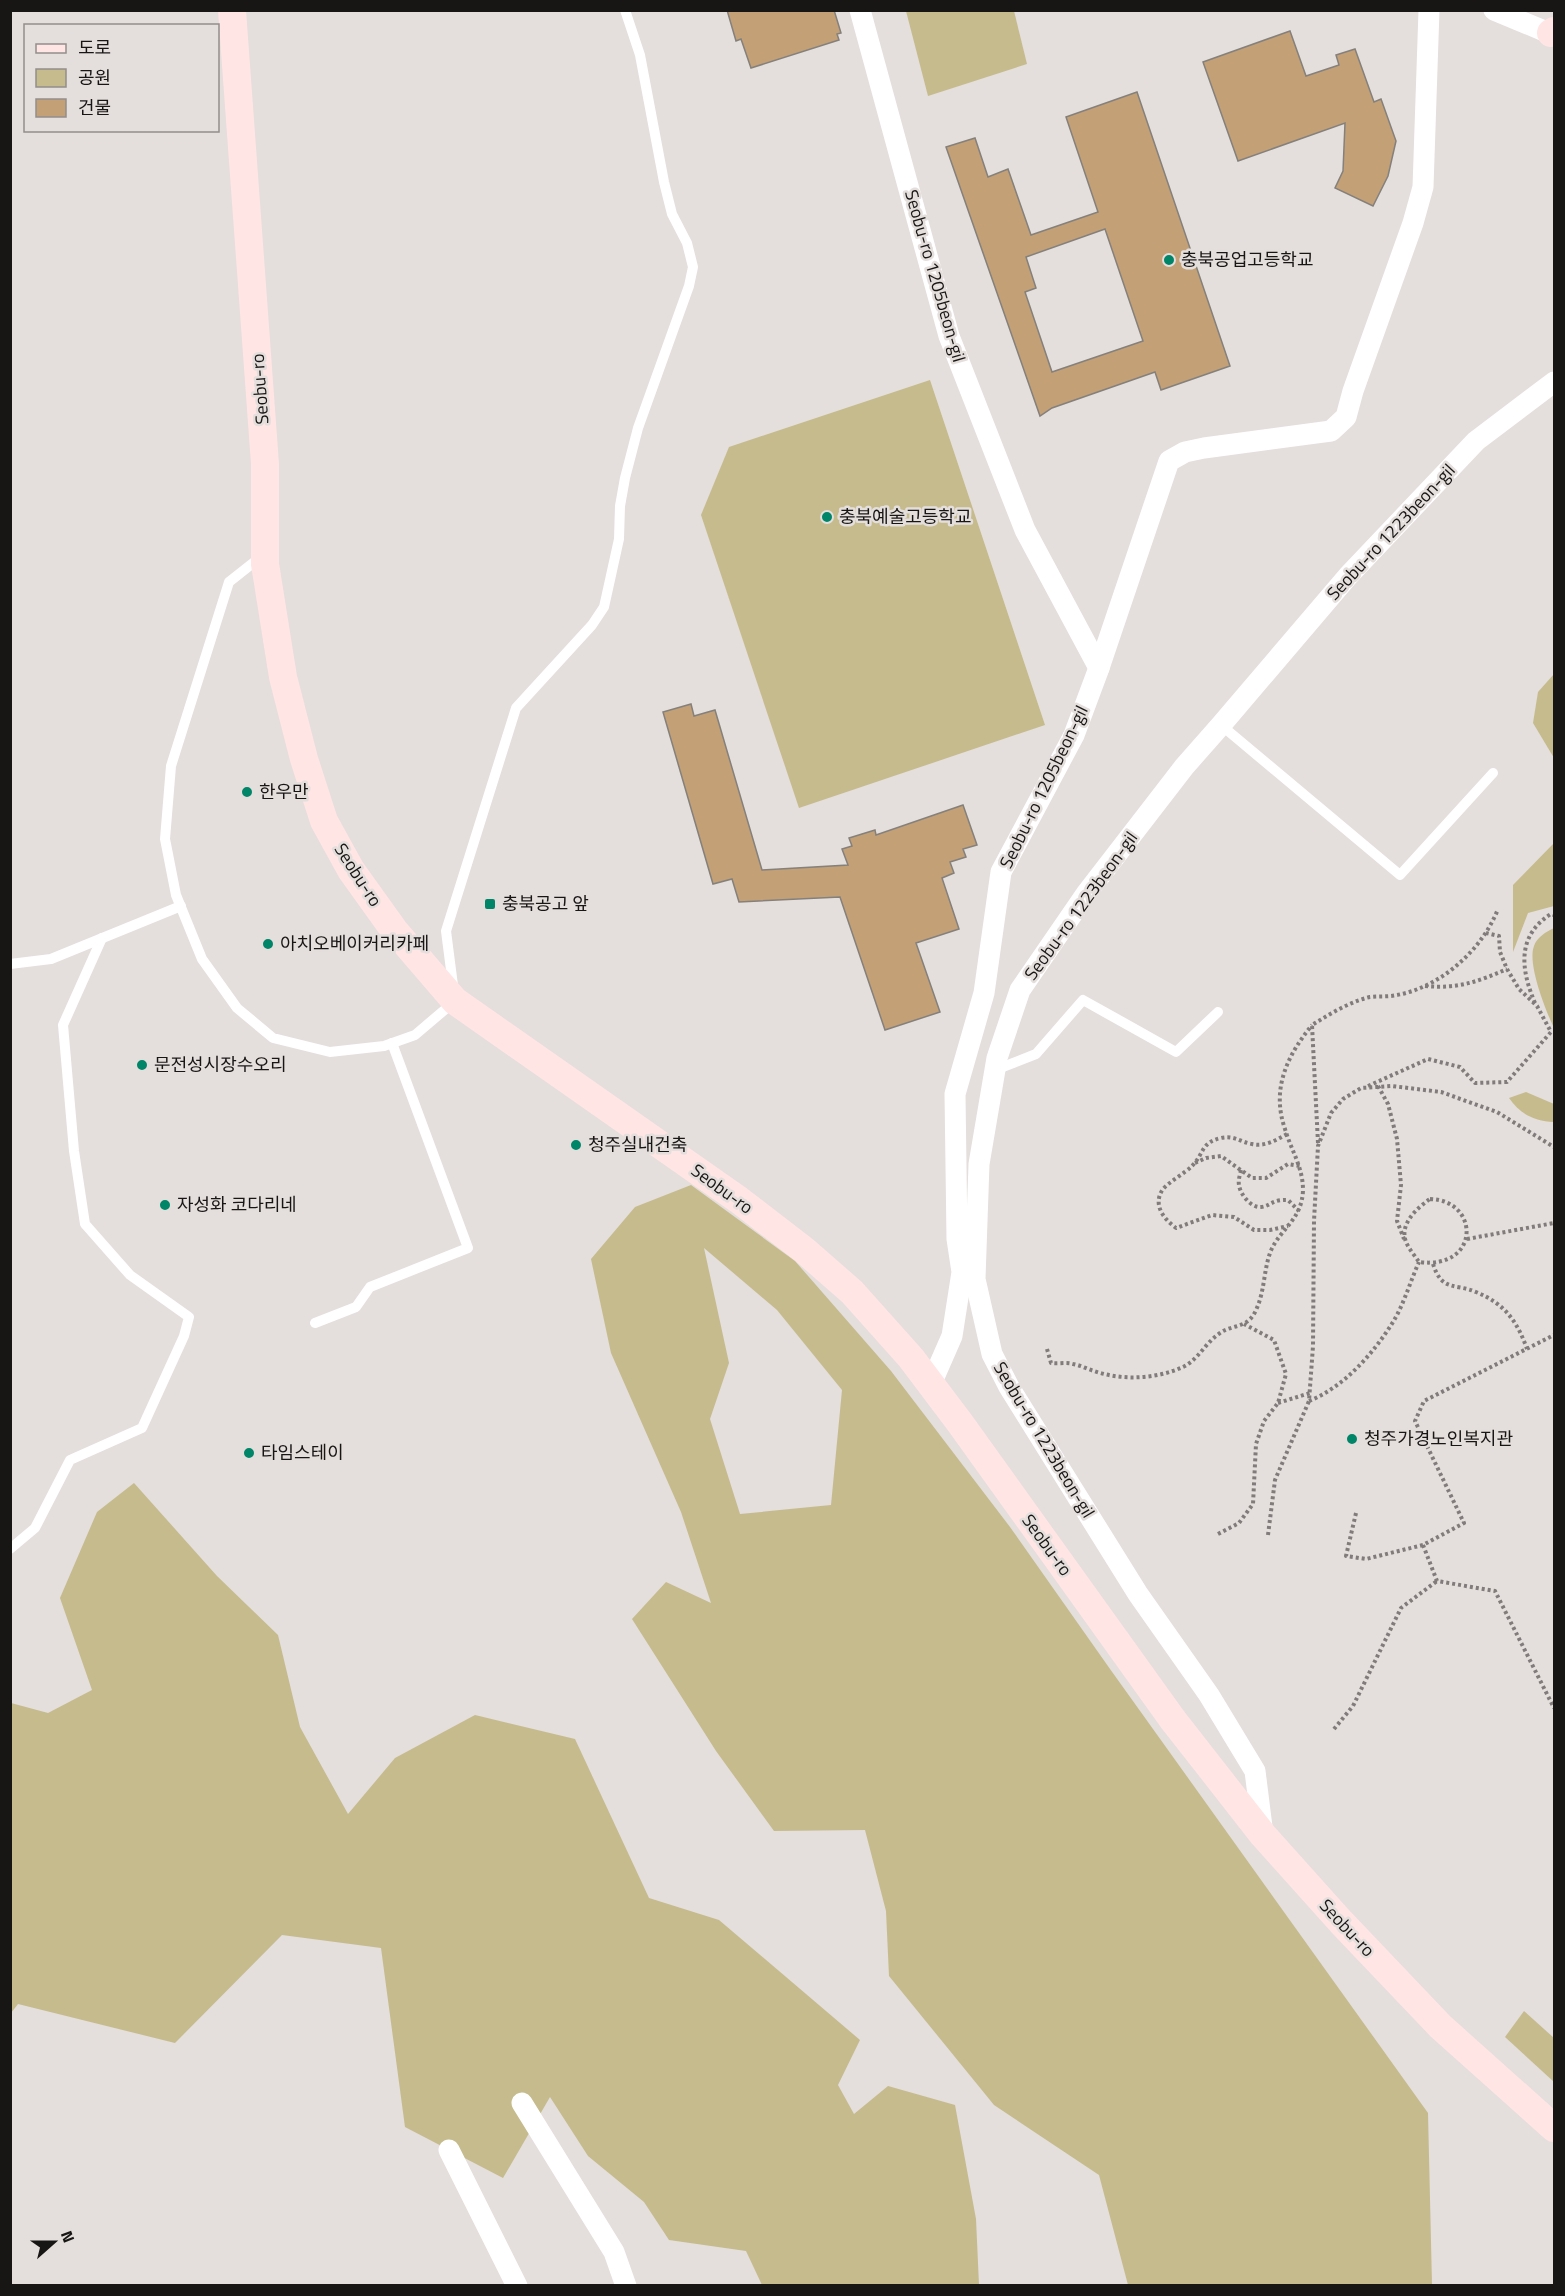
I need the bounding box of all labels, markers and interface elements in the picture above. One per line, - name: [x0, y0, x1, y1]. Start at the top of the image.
- legend: [24, 24, 219, 132]
- text: 도로: [78, 34, 111, 61]
- text: 공원: [78, 64, 111, 91]
- text: 건물: [78, 94, 111, 121]
- street label: Seobu-ro 1205beon-gil: [898, 187, 973, 365]
- place label: 충북공업고등학교: [1181, 246, 1313, 273]
- marker: 충북공업고등학교: [1162, 253, 1176, 267]
- street label: Seobu-ro: [244, 353, 275, 425]
- street label: Seobu-ro 1223beon-gil: [1320, 457, 1461, 606]
- place label: 충북예술고등학교: [839, 503, 971, 530]
- marker: 충북예술고등학교: [820, 510, 834, 524]
- street label: Seobu-ro 1205beon-gil: [992, 701, 1095, 873]
- place label: 한우만: [259, 778, 309, 805]
- marker: 한우만: [240, 785, 254, 799]
- street label: Seobu-ro 1223beon-gil: [1017, 826, 1144, 986]
- street label: Seobu-ro: [328, 838, 389, 912]
- place label: 충북공고 앞: [502, 890, 589, 917]
- marker: 충북공고 앞: [483, 897, 497, 911]
- place label: 아치오베이커리카페: [280, 930, 429, 957]
- marker: 아치오베이커리카페: [261, 937, 275, 951]
- place label: 문전성시장수오리: [154, 1051, 286, 1078]
- marker: 문전성시장수오리: [135, 1058, 149, 1072]
- place label: 청주실내건축: [588, 1131, 687, 1158]
- marker: 청주실내건축: [569, 1138, 583, 1152]
- street label: Seobu-ro: [686, 1157, 759, 1220]
- place label: 자성화 코다리네: [177, 1191, 297, 1218]
- marker: 자성화 코다리네: [158, 1198, 172, 1212]
- street label: Seobu-ro 1223beon-gil: [987, 1356, 1102, 1523]
- place label: 청주가경노인복지관: [1364, 1425, 1513, 1452]
- marker: 청주가경노인복지관: [1345, 1432, 1359, 1446]
- place label: 타임스테이: [261, 1439, 344, 1466]
- marker: 타임스테이: [242, 1446, 256, 1460]
- street label: Seobu-ro: [1016, 1508, 1079, 1581]
- street label: Seobu-ro: [1313, 1893, 1381, 1963]
- north arrow: [24, 2212, 84, 2272]
- text: N: [55, 2227, 81, 2246]

